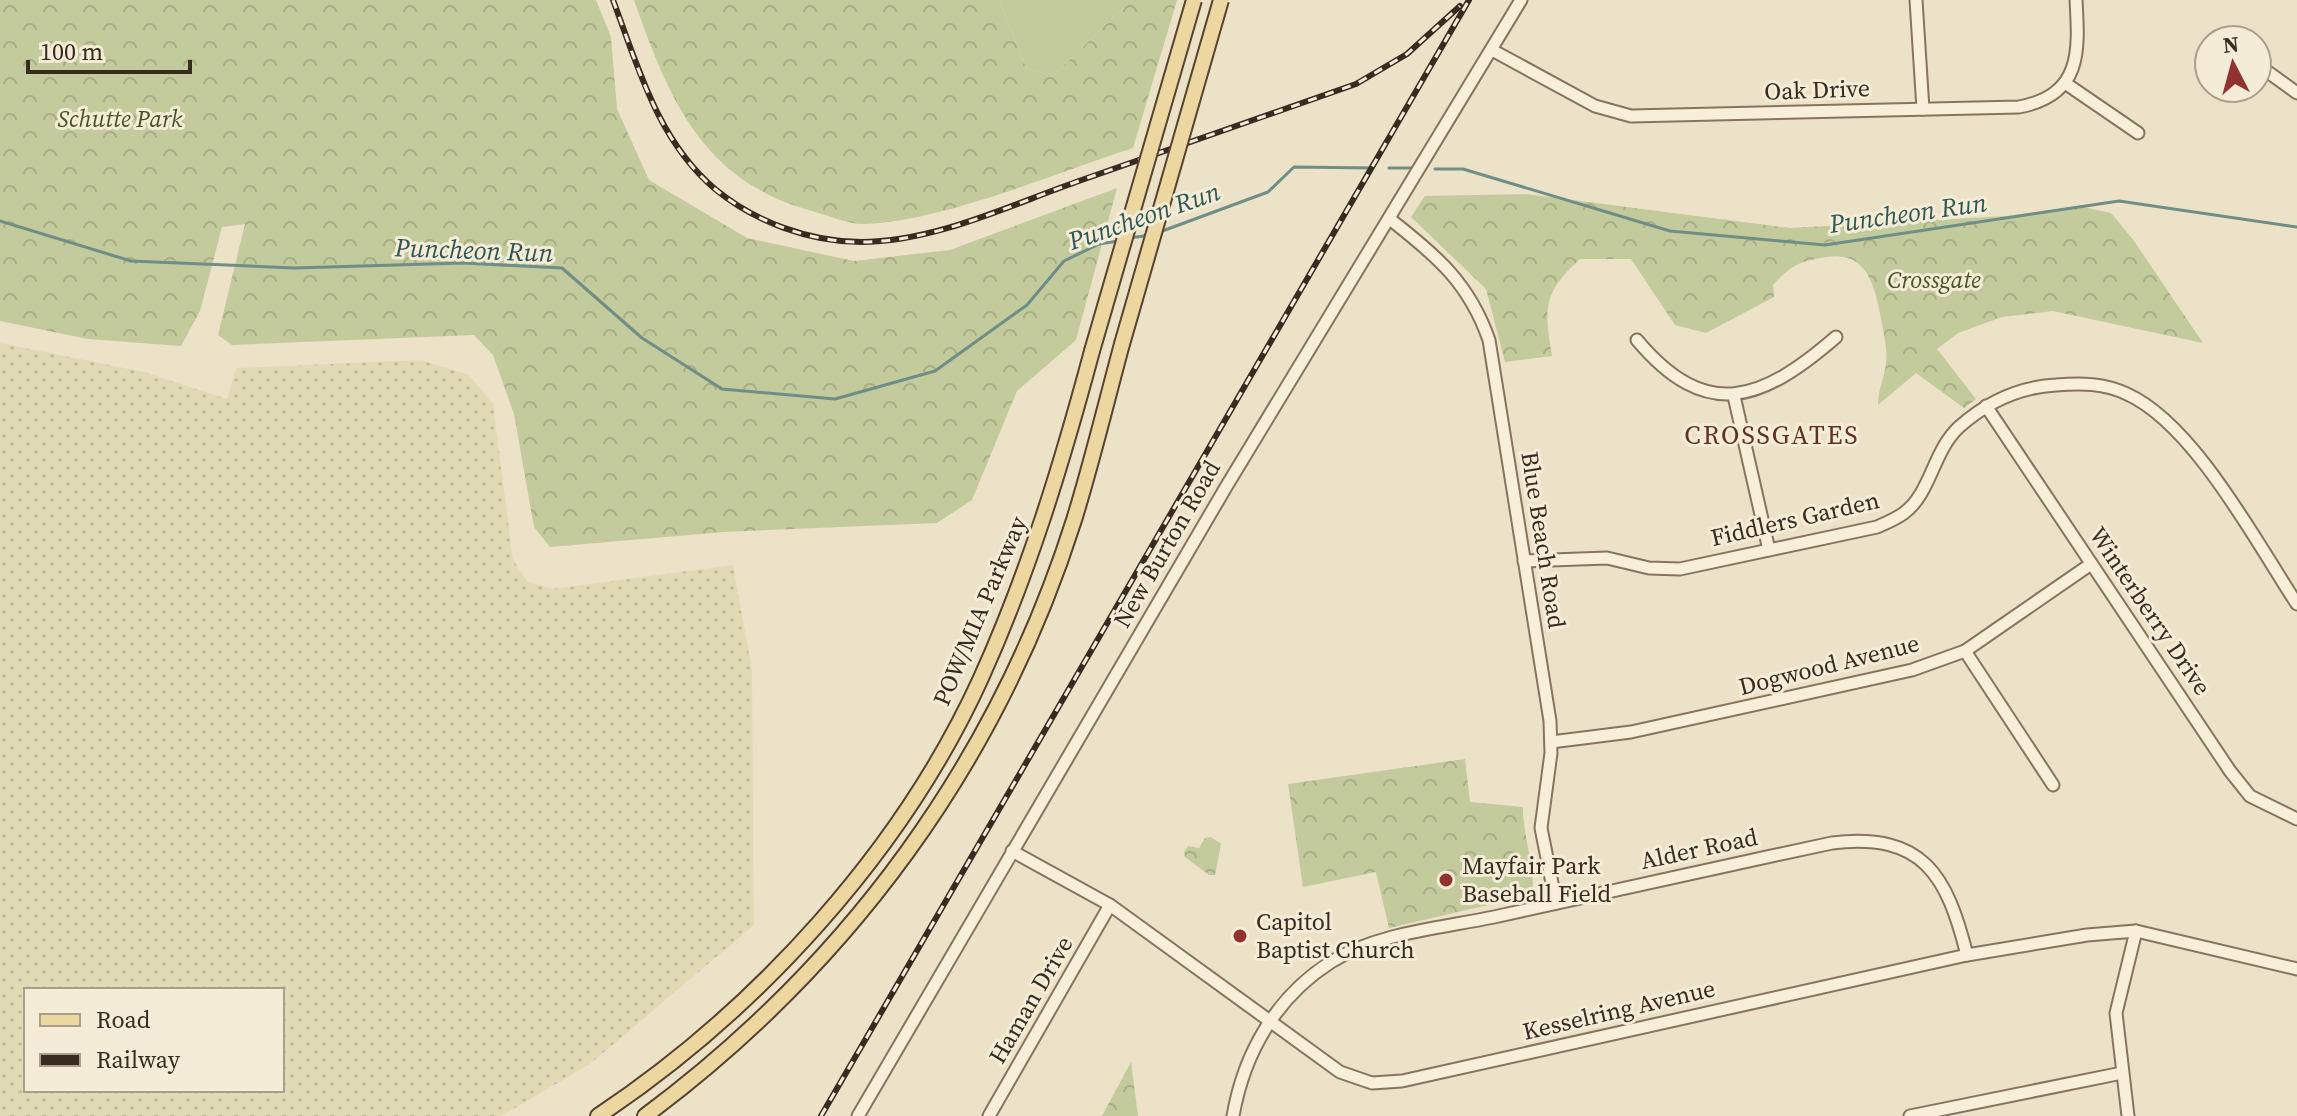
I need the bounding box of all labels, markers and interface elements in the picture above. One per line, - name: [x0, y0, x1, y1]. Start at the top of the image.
- scale bar: [28, 24, 190, 74]
- north arrow: [2193, 24, 2273, 104]
- text: N: [2221, 28, 2240, 60]
- text: 100 m: [40, 35, 103, 68]
- street label: Oak Drive: [1764, 71, 1870, 108]
- park label: Schutte Park: [58, 102, 183, 135]
- water label: Puncheon Run: [1062, 173, 1225, 259]
- water label: Puncheon Run: [1826, 184, 1989, 242]
- water label: Puncheon Run: [393, 229, 554, 271]
- park label: Crossgate: [1887, 263, 1981, 296]
- district label: CROSSGATES: [1684, 417, 1860, 453]
- street label: Blue Beach Road: [1513, 449, 1574, 631]
- street label: New Burton Road: [1105, 454, 1228, 633]
- street label: Fiddlers Garden: [1707, 483, 1882, 554]
- street label: POW/MIA Parkway: [925, 510, 1035, 711]
- street label: Winterberry Drive: [2082, 520, 2219, 701]
- street label: Dogwood Avenue: [1735, 626, 1923, 703]
- street label: Alder Road: [1637, 820, 1761, 877]
- place label: Mayfair Park Baseball Field: [1462, 849, 1612, 910]
- marker: Mayfair Park Baseball Field: [1437, 871, 1455, 889]
- place label: Capitol Baptist Church: [1256, 905, 1415, 966]
- marker: Capitol Baptist Church: [1231, 927, 1249, 945]
- street label: Haman Drive: [981, 930, 1080, 1070]
- street label: Kesselring Avenue: [1519, 971, 1718, 1048]
- legend: [24, 988, 284, 1092]
- text: Road: [96, 1003, 151, 1036]
- text: Railway: [96, 1043, 181, 1076]

